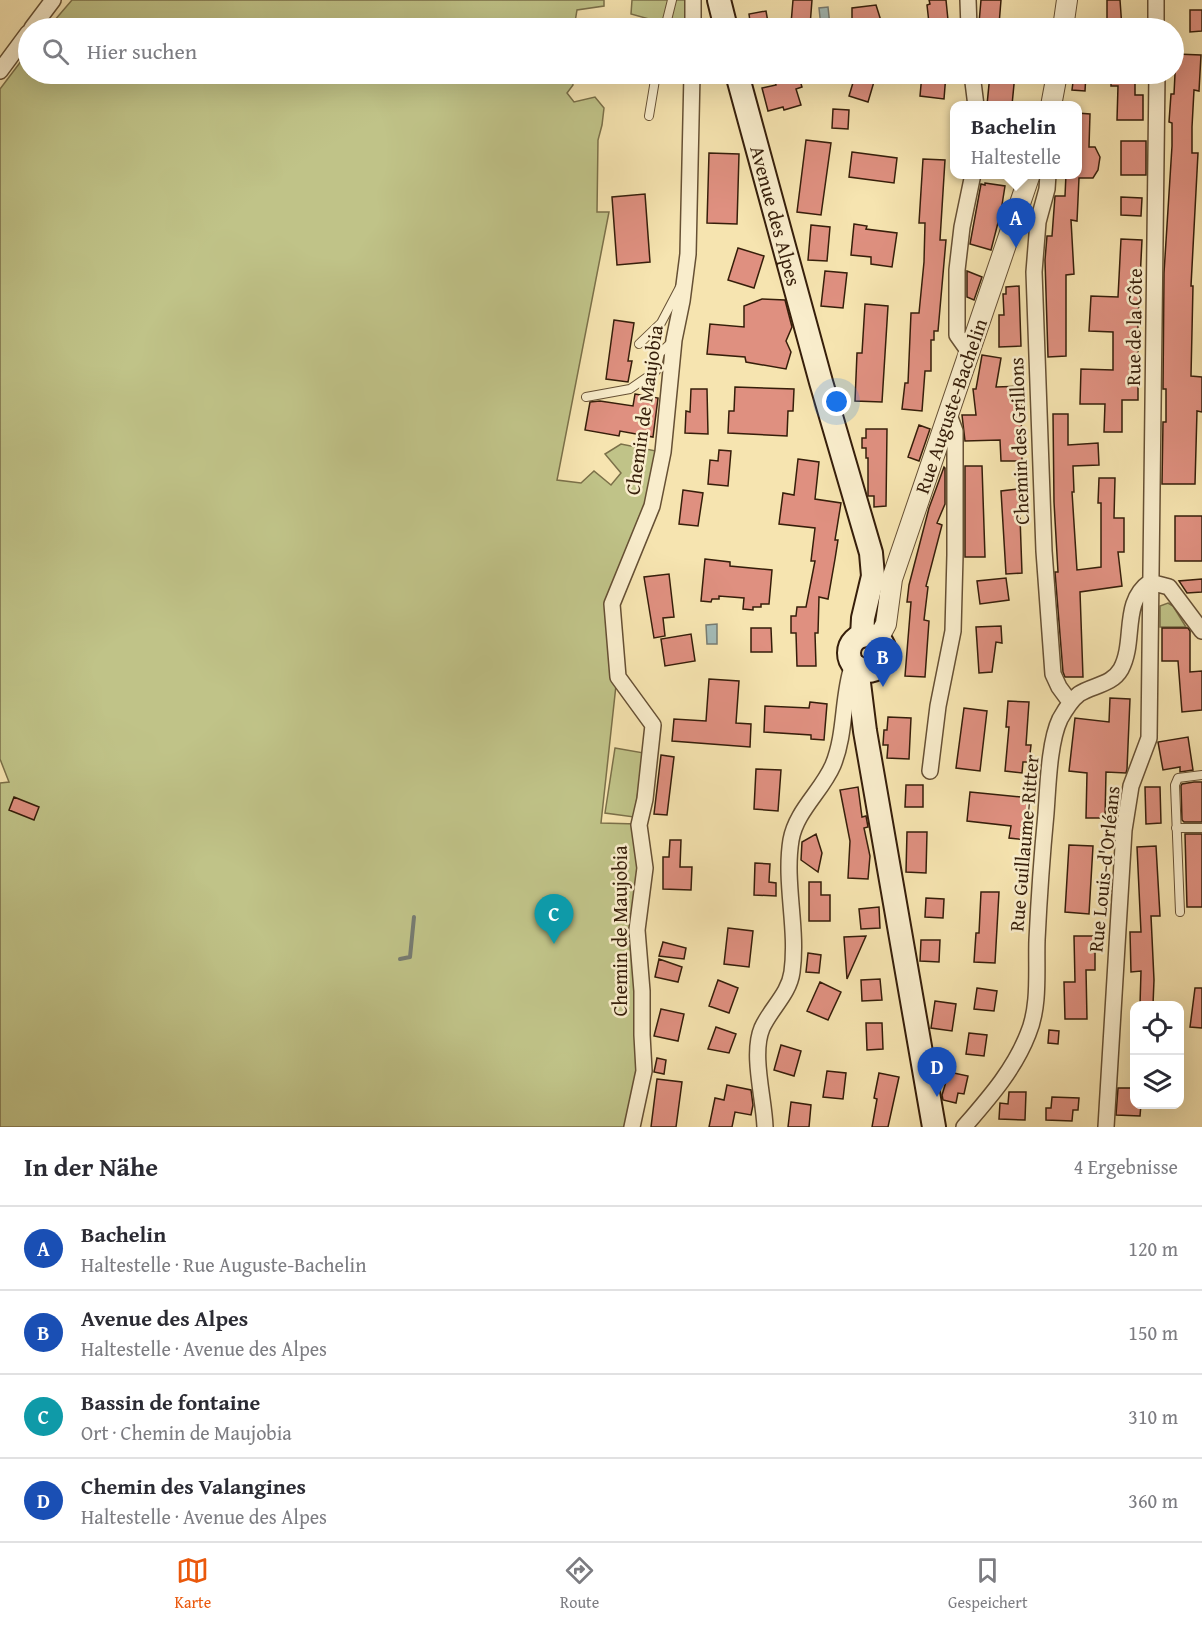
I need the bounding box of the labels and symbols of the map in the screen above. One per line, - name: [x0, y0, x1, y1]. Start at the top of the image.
- street label: Avenue des Alpes: [743, 142, 809, 289]
- pin: A: [996, 198, 1036, 248]
- street label: Rue de la Côte: [1118, 268, 1149, 386]
- street label: Rue Auguste-Bachelin: [907, 314, 994, 497]
- street label: Chemin de Maujobia: [617, 323, 670, 497]
- street label: Chemin des Grillons: [1001, 357, 1036, 525]
- your location: [822, 387, 851, 416]
- pin: B: [864, 638, 902, 687]
- street label: Rue Guillaume-Ritter: [1001, 753, 1046, 933]
- street label: Rue Louis-d'Orléans: [1080, 784, 1127, 954]
- street label: Chemin de Maujobia: [605, 845, 634, 1017]
- pin: C: [534, 894, 574, 944]
- pin: D: [918, 1048, 956, 1097]

